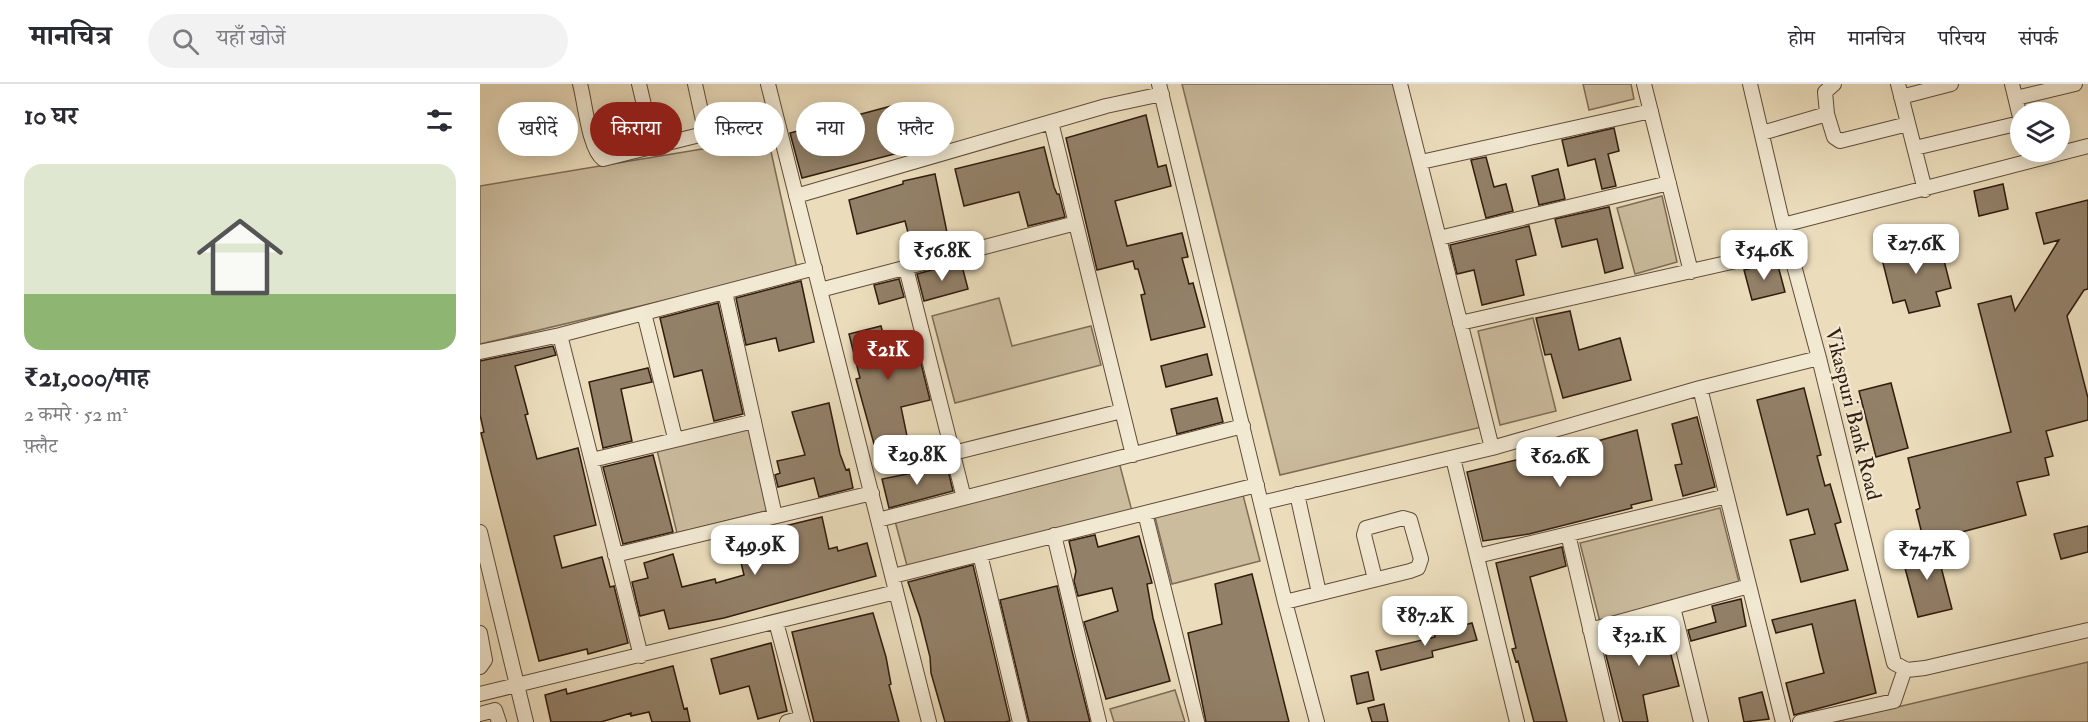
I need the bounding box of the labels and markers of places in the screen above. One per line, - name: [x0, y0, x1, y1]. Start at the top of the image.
- pin: ₹27.6K: [1867, 224, 1965, 275]
- pin: ₹54.6K: [1715, 230, 1813, 281]
- pin: ₹56.8K: [893, 231, 991, 282]
- pin: ₹21K: [852, 330, 924, 381]
- pin: ₹29.8K: [868, 435, 966, 486]
- pin: ₹62.6K: [1511, 437, 1609, 488]
- pin: ₹49.9K: [706, 525, 804, 576]
- pin: ₹74.7K: [1878, 530, 1976, 581]
- pin: ₹87.2K: [1376, 596, 1474, 647]
- pin: ₹32.1K: [1590, 616, 1688, 667]

